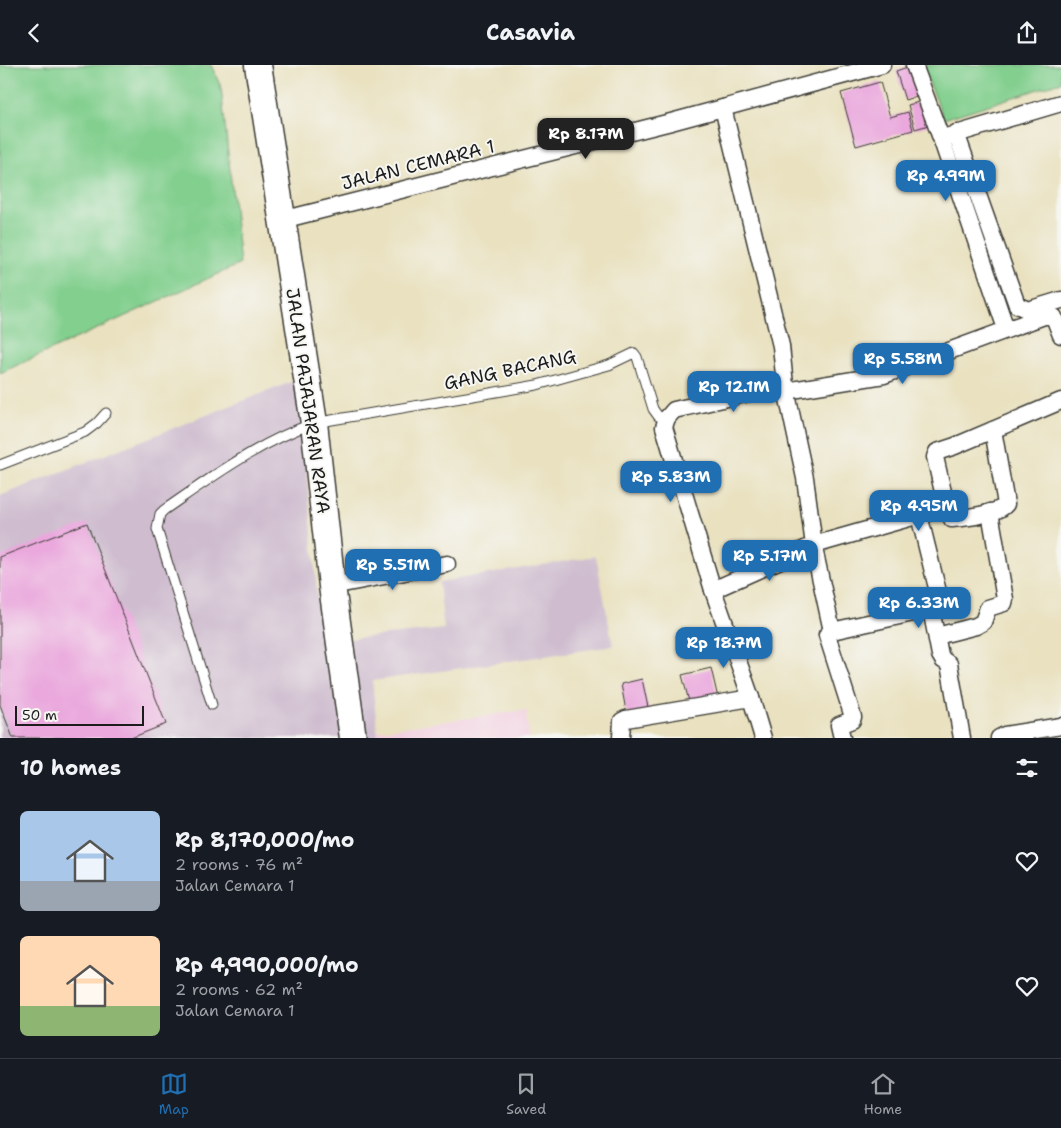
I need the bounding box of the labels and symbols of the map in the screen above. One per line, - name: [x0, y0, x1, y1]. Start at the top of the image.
- pin: Rp 8.17M: [534, 117, 638, 160]
- street label: JALAN CEMARA 1: [339, 134, 497, 196]
- pin: Rp 4.99M: [894, 159, 998, 202]
- street label: JALAN PAJAJARAN RAYA: [280, 287, 336, 515]
- pin: Rp 5.58M: [851, 343, 955, 385]
- street label: GANG BACANG: [442, 344, 579, 396]
- pin: Rp 12.1M: [682, 371, 786, 413]
- pin: Rp 5.83M: [619, 461, 723, 503]
- pin: Rp 4.95M: [867, 489, 971, 532]
- pin: Rp 5.17M: [718, 539, 822, 582]
- pin: Rp 5.51M: [341, 549, 445, 591]
- pin: Rp 6.33M: [867, 587, 971, 629]
- pin: Rp 18.7M: [672, 627, 776, 669]
- scale bar: [15, 703, 144, 726]

